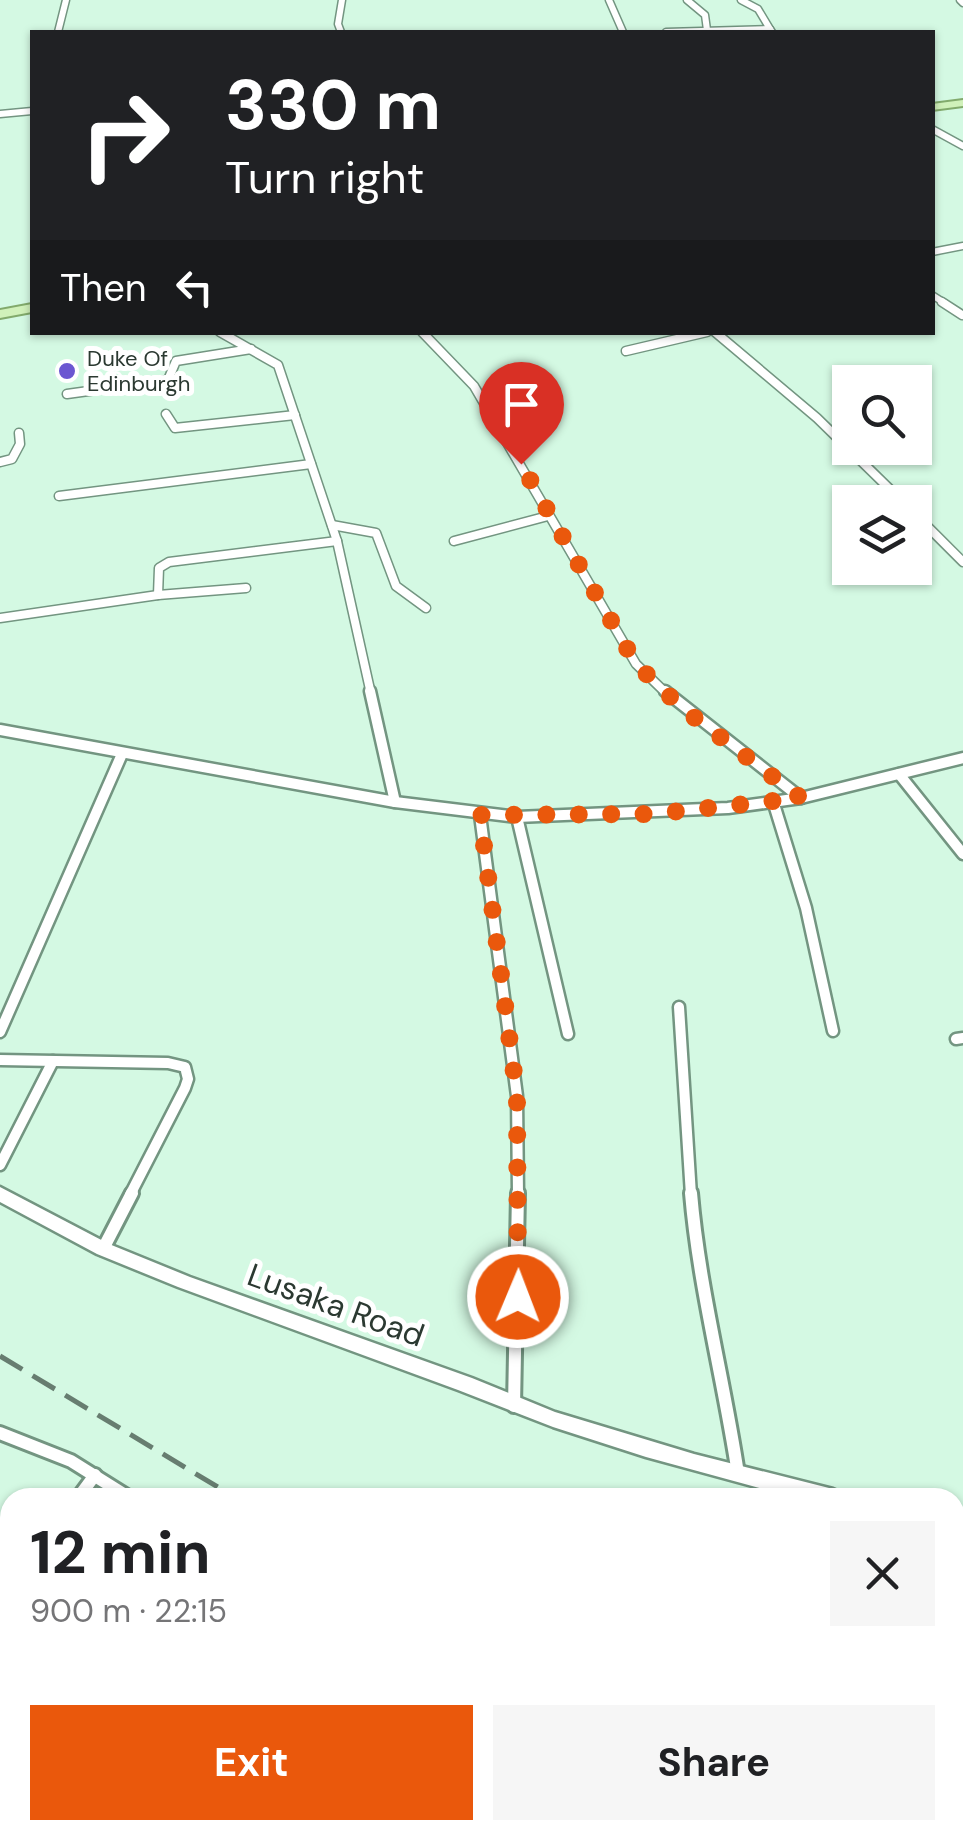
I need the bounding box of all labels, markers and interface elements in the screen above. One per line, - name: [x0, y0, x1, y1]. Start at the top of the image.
- text: 330 m: [225, 60, 441, 151]
- icon: right: [60, 70, 190, 200]
- text: Turn right: [225, 148, 424, 207]
- icon: left: [167, 260, 222, 315]
- text: Then: [60, 263, 147, 313]
- place label: Duke Of Edinburgh: [87, 344, 190, 398]
- marker: Duke Of Edinburgh: [56, 360, 78, 382]
- pin: [479, 362, 564, 465]
- map controls: [832, 365, 932, 585]
- button: search: [832, 365, 932, 465]
- icon: arrive: [494, 377, 549, 432]
- button: layers: [832, 485, 932, 585]
- position arrow: [466, 1245, 570, 1349]
- street label: Lusaka Road: [242, 1254, 430, 1356]
- text: 12 min: [30, 1513, 210, 1592]
- button: close: [830, 1521, 935, 1626]
- text: 900 m · 22:15: [30, 1590, 227, 1632]
- button: Exit: [30, 1705, 473, 1820]
- button: Share: [493, 1705, 935, 1820]

